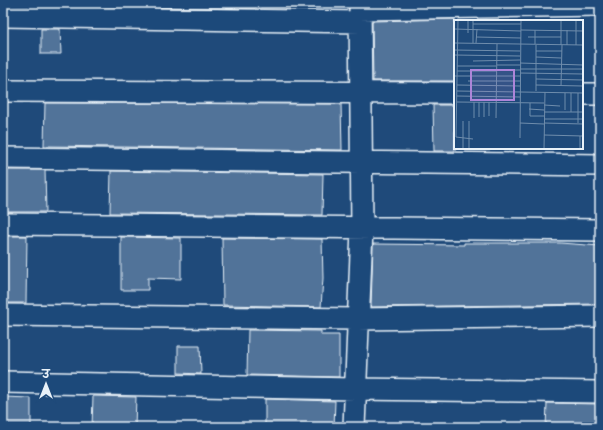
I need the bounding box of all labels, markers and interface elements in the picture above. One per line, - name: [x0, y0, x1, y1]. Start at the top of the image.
- inset map: [454, 20, 583, 149]
- north arrow: [26, 364, 66, 404]
- text: उ: [41, 367, 51, 381]

